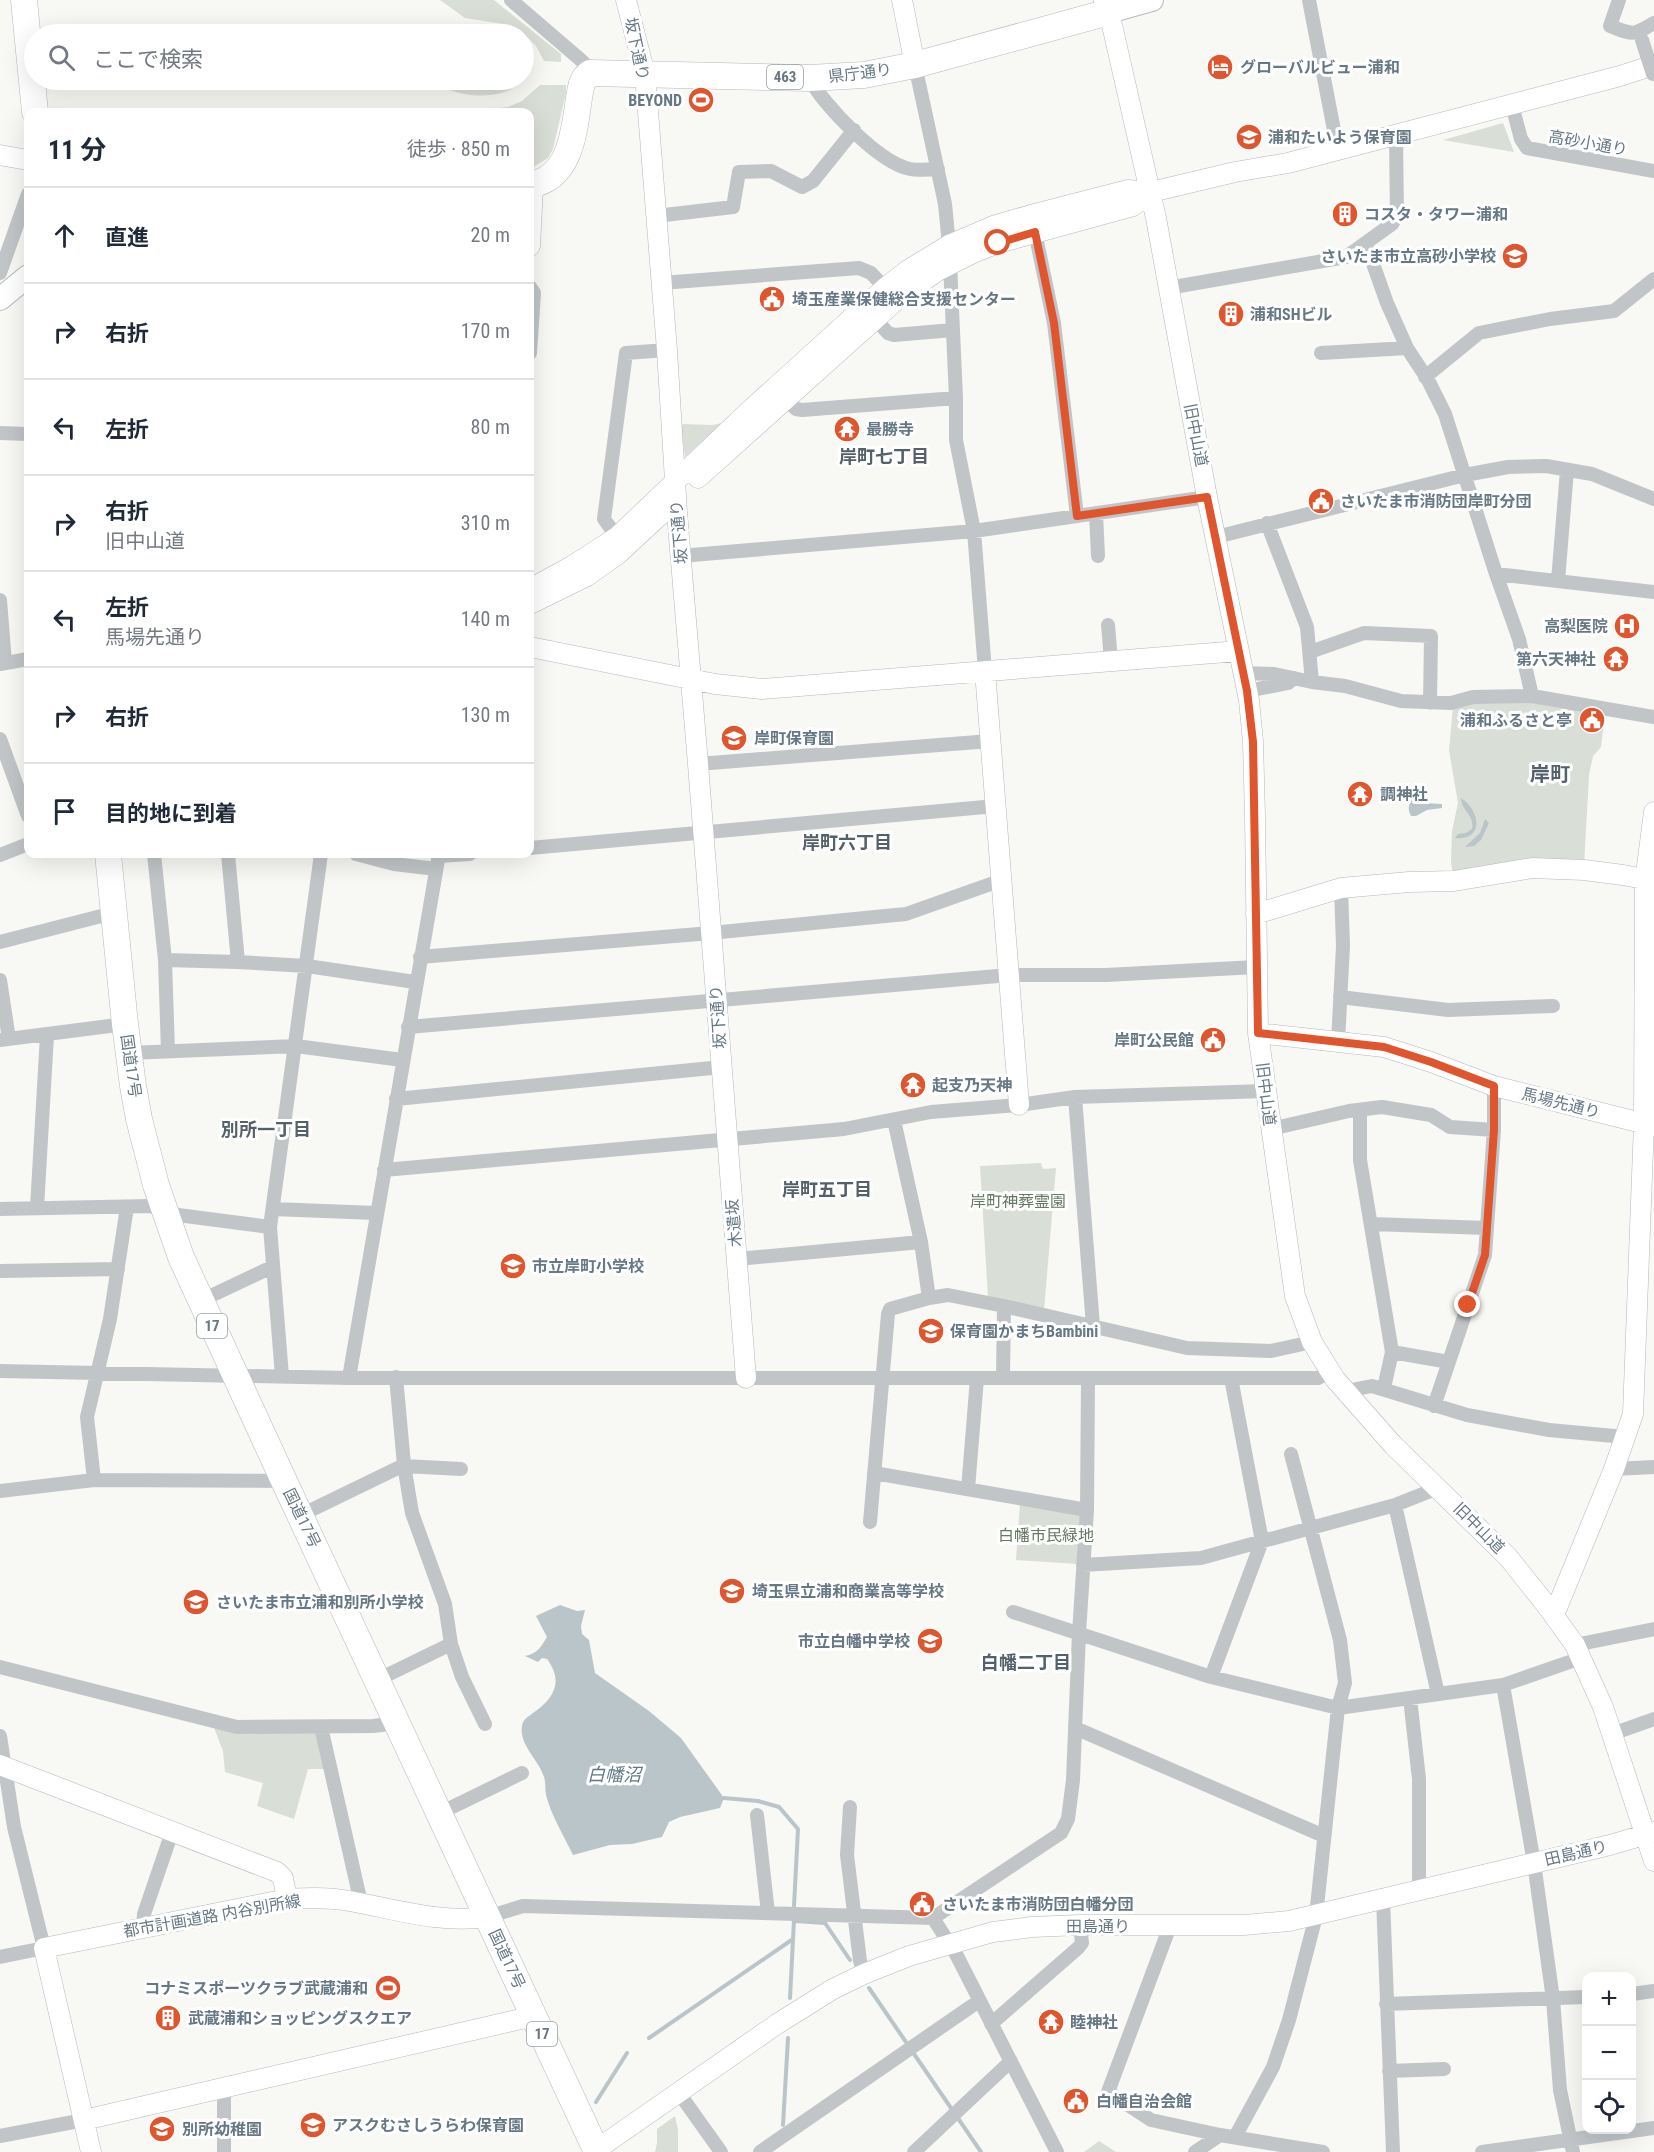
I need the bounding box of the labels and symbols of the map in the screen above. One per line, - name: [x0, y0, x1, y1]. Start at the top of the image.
- street label: 坂下通り: [621, 16, 653, 82]
- hotel icon: グローバルビュー浦和: [1205, 52, 1235, 82]
- place label: グローバルビュー浦和: [1240, 58, 1400, 77]
- street label: 県庁通り: [827, 60, 893, 86]
- road number: 463: [767, 65, 803, 89]
- sports icon: BEYOND: [686, 85, 716, 115]
- place label: BEYOND: [628, 91, 682, 110]
- school or university icon: 浦和たいよう保育園: [1234, 122, 1264, 152]
- street label: 高砂小通り: [1547, 127, 1629, 159]
- place label: 浦和たいよう保育園: [1268, 128, 1412, 147]
- building icon: コスタ・タワー浦和: [1330, 199, 1360, 229]
- place label: コスタ・タワー浦和: [1364, 205, 1508, 224]
- route start: [984, 229, 1010, 255]
- school or university icon: さいたま市立高砂小学校: [1500, 241, 1530, 271]
- place label: さいたま市立高砂小学校: [1320, 247, 1496, 266]
- public building icon: 埼玉産業保健総合支援センター: [757, 284, 787, 314]
- place label: 埼玉産業保健総合支援センター: [792, 290, 1016, 309]
- building icon: 浦和SHビル: [1216, 299, 1246, 329]
- place label: 浦和SHビル: [1250, 305, 1332, 324]
- street label: 旧中山道: [1181, 402, 1211, 468]
- temple icon: 最勝寺: [832, 414, 862, 444]
- place label: 最勝寺: [866, 420, 914, 439]
- district label: 岸町七丁目: [839, 446, 929, 467]
- public building icon: さいたま市消防団岸町分団: [1306, 486, 1336, 516]
- place label: さいたま市消防団岸町分団: [1340, 492, 1532, 511]
- street label: 坂下通り: [667, 499, 691, 565]
- hospital icon: 高梨医院: [1612, 611, 1642, 641]
- place label: 高梨医院: [1544, 617, 1608, 636]
- temple icon: 第六天神社: [1601, 644, 1631, 674]
- place label: 第六天神社: [1516, 650, 1596, 669]
- public building icon: 浦和ふるさと亭: [1577, 705, 1607, 735]
- place label: 浦和ふるさと亭: [1460, 711, 1572, 730]
- school or university icon: 岸町保育園: [719, 723, 749, 753]
- place label: 岸町保育園: [754, 729, 834, 748]
- district label: 岸町: [1530, 762, 1570, 786]
- temple icon: 調神社: [1345, 779, 1375, 809]
- place label: 調神社: [1380, 785, 1428, 804]
- district label: 岸町六丁目: [802, 832, 892, 853]
- street label: 坂下通り: [706, 984, 730, 1050]
- public building icon: 岸町公民館: [1198, 1025, 1228, 1055]
- place label: 岸町公民館: [1114, 1031, 1194, 1050]
- street label: 国道17号: [117, 1033, 145, 1099]
- street label: 旧中山道: [1253, 1061, 1279, 1127]
- temple icon: 起支乃天神: [898, 1070, 928, 1100]
- place label: 起支乃天神: [932, 1076, 1012, 1095]
- street label: 馬場先通り: [1520, 1084, 1602, 1122]
- district label: 別所一丁目: [221, 1119, 311, 1140]
- district label: 岸町五丁目: [782, 1179, 872, 1200]
- park label: 岸町神葬霊園: [970, 1192, 1066, 1211]
- street label: 木遣坂: [722, 1198, 746, 1248]
- school or university icon: 市立岸町小学校: [498, 1251, 528, 1281]
- place label: 市立岸町小学校: [532, 1257, 644, 1276]
- route end: [1454, 1291, 1480, 1317]
- road number: 17: [197, 1314, 227, 1338]
- school or university icon: 保育園かまちBambini: [916, 1316, 946, 1346]
- place label: 保育園かまちBambini: [950, 1322, 1098, 1341]
- street label: 国道17号: [279, 1485, 325, 1551]
- street label: 旧中山道: [1450, 1499, 1508, 1557]
- park label: 白幡市民緑地: [998, 1526, 1094, 1545]
- school or university icon: 埼玉県立浦和商業高等学校: [717, 1576, 747, 1606]
- place label: 埼玉県立浦和商業高等学校: [752, 1582, 944, 1601]
- school or university icon: さいたま市立浦和別所小学校: [181, 1587, 211, 1617]
- place label: さいたま市立浦和別所小学校: [216, 1593, 424, 1612]
- school or university icon: 市立白幡中学校: [915, 1626, 945, 1656]
- place label: 市立白幡中学校: [798, 1632, 910, 1651]
- district label: 白幡二丁目: [981, 1652, 1071, 1673]
- water label: 白幡沼: [587, 1764, 644, 1785]
- street label: 田島通り: [1543, 1837, 1609, 1869]
- public building icon: さいたま市消防団白幡分団: [907, 1889, 937, 1919]
- street label: 都市計画道路 内谷別所線: [122, 1891, 302, 1941]
- place label: さいたま市消防団白幡分団: [942, 1895, 1134, 1914]
- street label: 田島通り: [1066, 1917, 1130, 1936]
- street label: 国道17号: [485, 1926, 529, 1992]
- sports icon: コナミスポーツクラブ武蔵浦和: [373, 1973, 403, 2003]
- place label: コナミスポーツクラブ武蔵浦和: [144, 1979, 368, 1998]
- building icon: 武蔵浦和ショッピングスクエア: [153, 2003, 183, 2033]
- temple icon: 睦神社: [1036, 2007, 1066, 2037]
- place label: 武蔵浦和ショッピングスクエア: [188, 2009, 412, 2028]
- place label: 睦神社: [1070, 2013, 1118, 2032]
- road number: 17: [527, 2022, 557, 2046]
- public building icon: 白幡自治会館: [1061, 2086, 1091, 2116]
- place label: 白幡自治会館: [1096, 2092, 1192, 2111]
- school or university icon: アスクむさしうらわ保育園: [298, 2110, 328, 2140]
- school or university icon: 別所幼稚園: [147, 2114, 177, 2144]
- place label: アスクむさしうらわ保育園: [332, 2116, 524, 2135]
- place label: 別所幼稚園: [182, 2120, 262, 2139]

